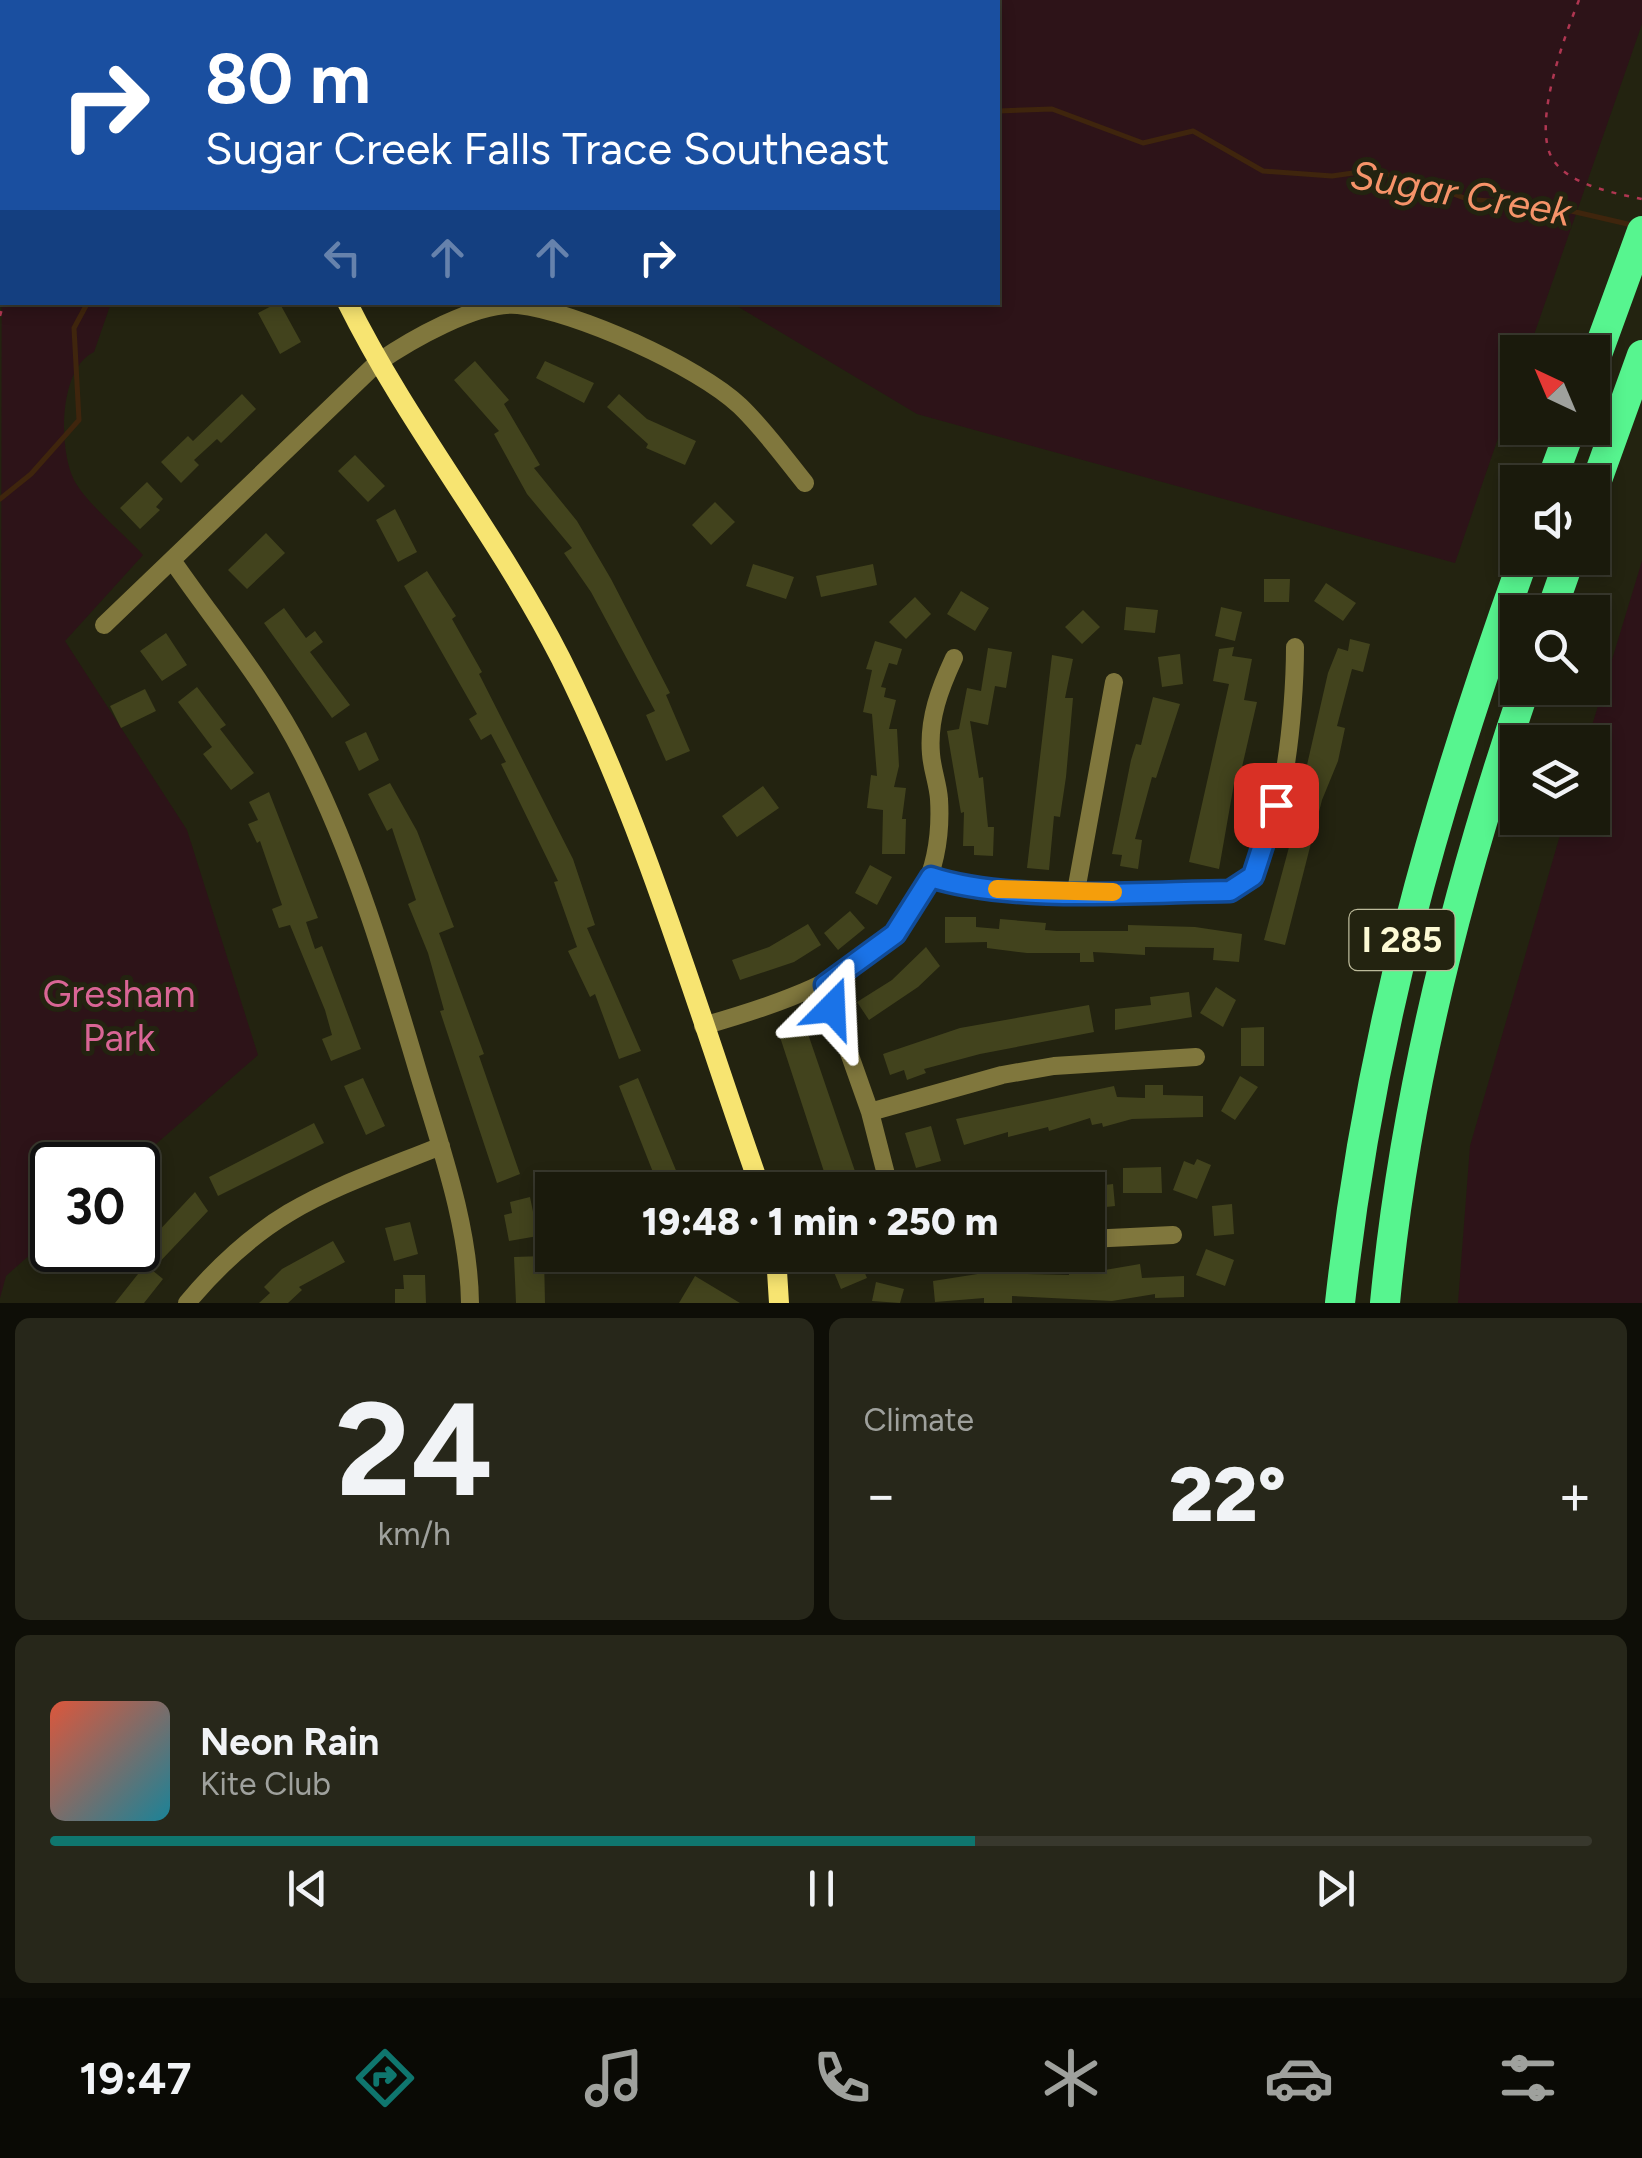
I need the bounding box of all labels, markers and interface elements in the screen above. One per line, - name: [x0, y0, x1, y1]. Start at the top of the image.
- text: 80 m: [205, 36, 371, 121]
- icon: right: [40, 40, 170, 170]
- text: Sugar Creek Falls Trace Southeast: [205, 121, 890, 175]
- water label: Sugar Creek: [1347, 150, 1577, 236]
- icon: left: [315, 230, 370, 285]
- icon: ahead: [420, 230, 475, 285]
- icon: ahead: [525, 230, 580, 285]
- icon: right: [630, 230, 685, 285]
- north arrow: [1500, 335, 1610, 445]
- map controls: [1500, 335, 1610, 835]
- button: sound: [1500, 465, 1610, 575]
- button: search: [1500, 595, 1610, 705]
- button: layers: [1500, 725, 1610, 835]
- pin: [1234, 763, 1319, 848]
- icon: arrive: [1249, 778, 1304, 833]
- road number: I 285: [1350, 910, 1454, 970]
- position arrow: [780, 956, 884, 1060]
- park label: Gresham Park: [42, 971, 196, 1061]
- speed limit sign: 30: [30, 1142, 160, 1272]
- text: 19:48 · 1 min · 250 m: [642, 1199, 998, 1245]
- text: 24: [335, 1372, 493, 1528]
- text: Climate: [864, 1401, 974, 1439]
- text: 22°: [1169, 1450, 1286, 1540]
- text: −: [864, 1462, 898, 1528]
- text: +: [1558, 1462, 1592, 1528]
- text: km/h: [378, 1515, 451, 1553]
- text: Neon Rain: [200, 1719, 379, 1765]
- text: Kite Club: [200, 1765, 331, 1803]
- icon: previous: [280, 1861, 335, 1916]
- icon: pause: [794, 1861, 849, 1916]
- icon: next: [1308, 1861, 1363, 1916]
- icon: directions: [350, 2043, 420, 2113]
- icon: music: [579, 2043, 649, 2113]
- icon: phone: [807, 2043, 877, 2113]
- icon: climate: [1036, 2043, 1106, 2113]
- icon: car: [1264, 2043, 1334, 2113]
- icon: filters: [1493, 2043, 1563, 2113]
- text: 19:47: [79, 2051, 191, 2105]

